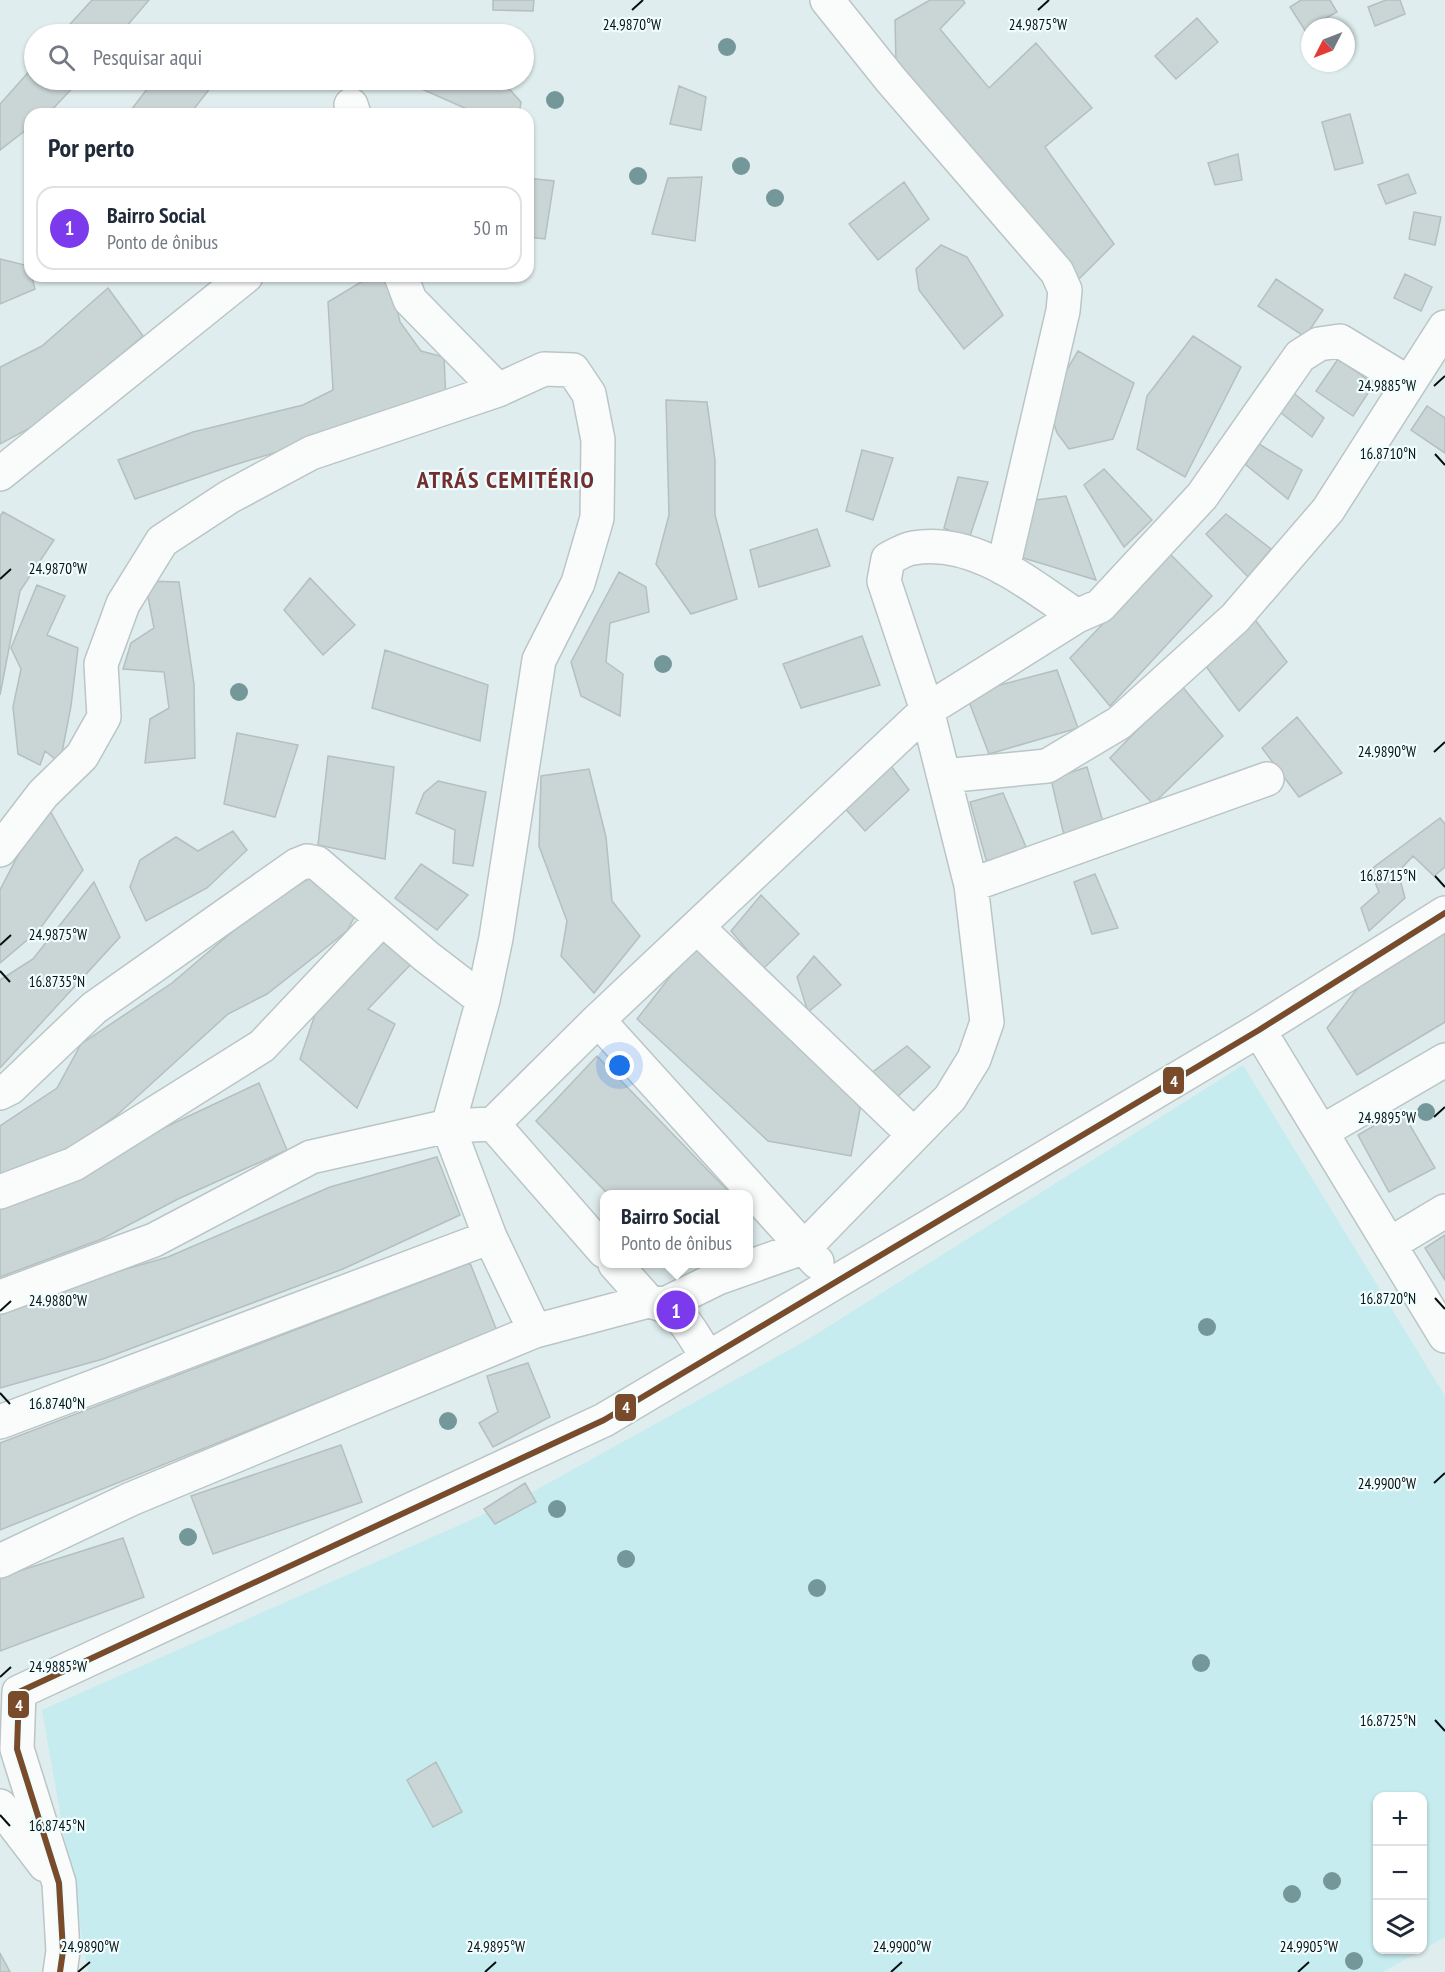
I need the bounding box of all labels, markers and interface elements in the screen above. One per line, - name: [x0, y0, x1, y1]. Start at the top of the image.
- text: 24.9870°W: [603, 15, 661, 34]
- text: 24.9875°W: [1009, 15, 1067, 34]
- north arrow: [1301, 18, 1355, 72]
- search box: [24, 24, 534, 90]
- icon: search: [45, 41, 78, 74]
- text: Pesquisar aqui: [93, 43, 202, 71]
- text: Por perto: [48, 131, 134, 164]
- text: Bairro Social: [107, 201, 206, 229]
- text: 1: [65, 215, 74, 241]
- text: 50 m: [473, 215, 508, 241]
- text: Ponto de ônibus: [107, 229, 218, 255]
- text: 24.9885°W: [1358, 376, 1416, 395]
- text: 16.8710°N: [1360, 444, 1416, 463]
- district label: ATRÁS CEMITÉRIO: [416, 464, 595, 495]
- text: 24.9870°W: [29, 559, 87, 578]
- text: 24.9890°W: [1358, 742, 1416, 761]
- text: 16.8715°N: [1360, 866, 1416, 885]
- text: 24.9875°W: [29, 925, 87, 944]
- text: 16.8735°N: [29, 972, 85, 991]
- your location: [605, 1051, 634, 1080]
- line badge: 4: [1162, 1066, 1185, 1095]
- text: 4: [1170, 1071, 1178, 1091]
- text: 24.9895°W: [1358, 1108, 1416, 1127]
- popup: [600, 1190, 753, 1268]
- text: Bairro Social: [621, 1202, 719, 1230]
- text: Ponto de ônibus: [621, 1230, 732, 1256]
- pin: 1: [656, 1288, 696, 1332]
- text: 16.8720°N: [1360, 1289, 1416, 1308]
- text: 24.9880°W: [29, 1291, 87, 1310]
- line badge: 4: [614, 1393, 637, 1422]
- text: 16.8740°N: [29, 1394, 85, 1413]
- text: 4: [622, 1397, 630, 1417]
- text: 24.9900°W: [1358, 1474, 1416, 1493]
- text: 24.9885°W: [29, 1657, 87, 1676]
- line badge: 4: [7, 1690, 30, 1719]
- text: 4: [15, 1695, 23, 1715]
- text: 16.8725°N: [1360, 1711, 1416, 1730]
- map controls: [1373, 1792, 1427, 1954]
- button: +: [1373, 1792, 1427, 1846]
- text: 16.8745°N: [29, 1816, 85, 1835]
- button: −: [1373, 1846, 1427, 1900]
- button: layers: [1373, 1900, 1427, 1954]
- text: 24.9890°W: [61, 1937, 119, 1956]
- text: 24.9895°W: [467, 1937, 525, 1956]
- text: 24.9900°W: [873, 1937, 931, 1956]
- text: 24.9905°W: [1280, 1937, 1338, 1956]

